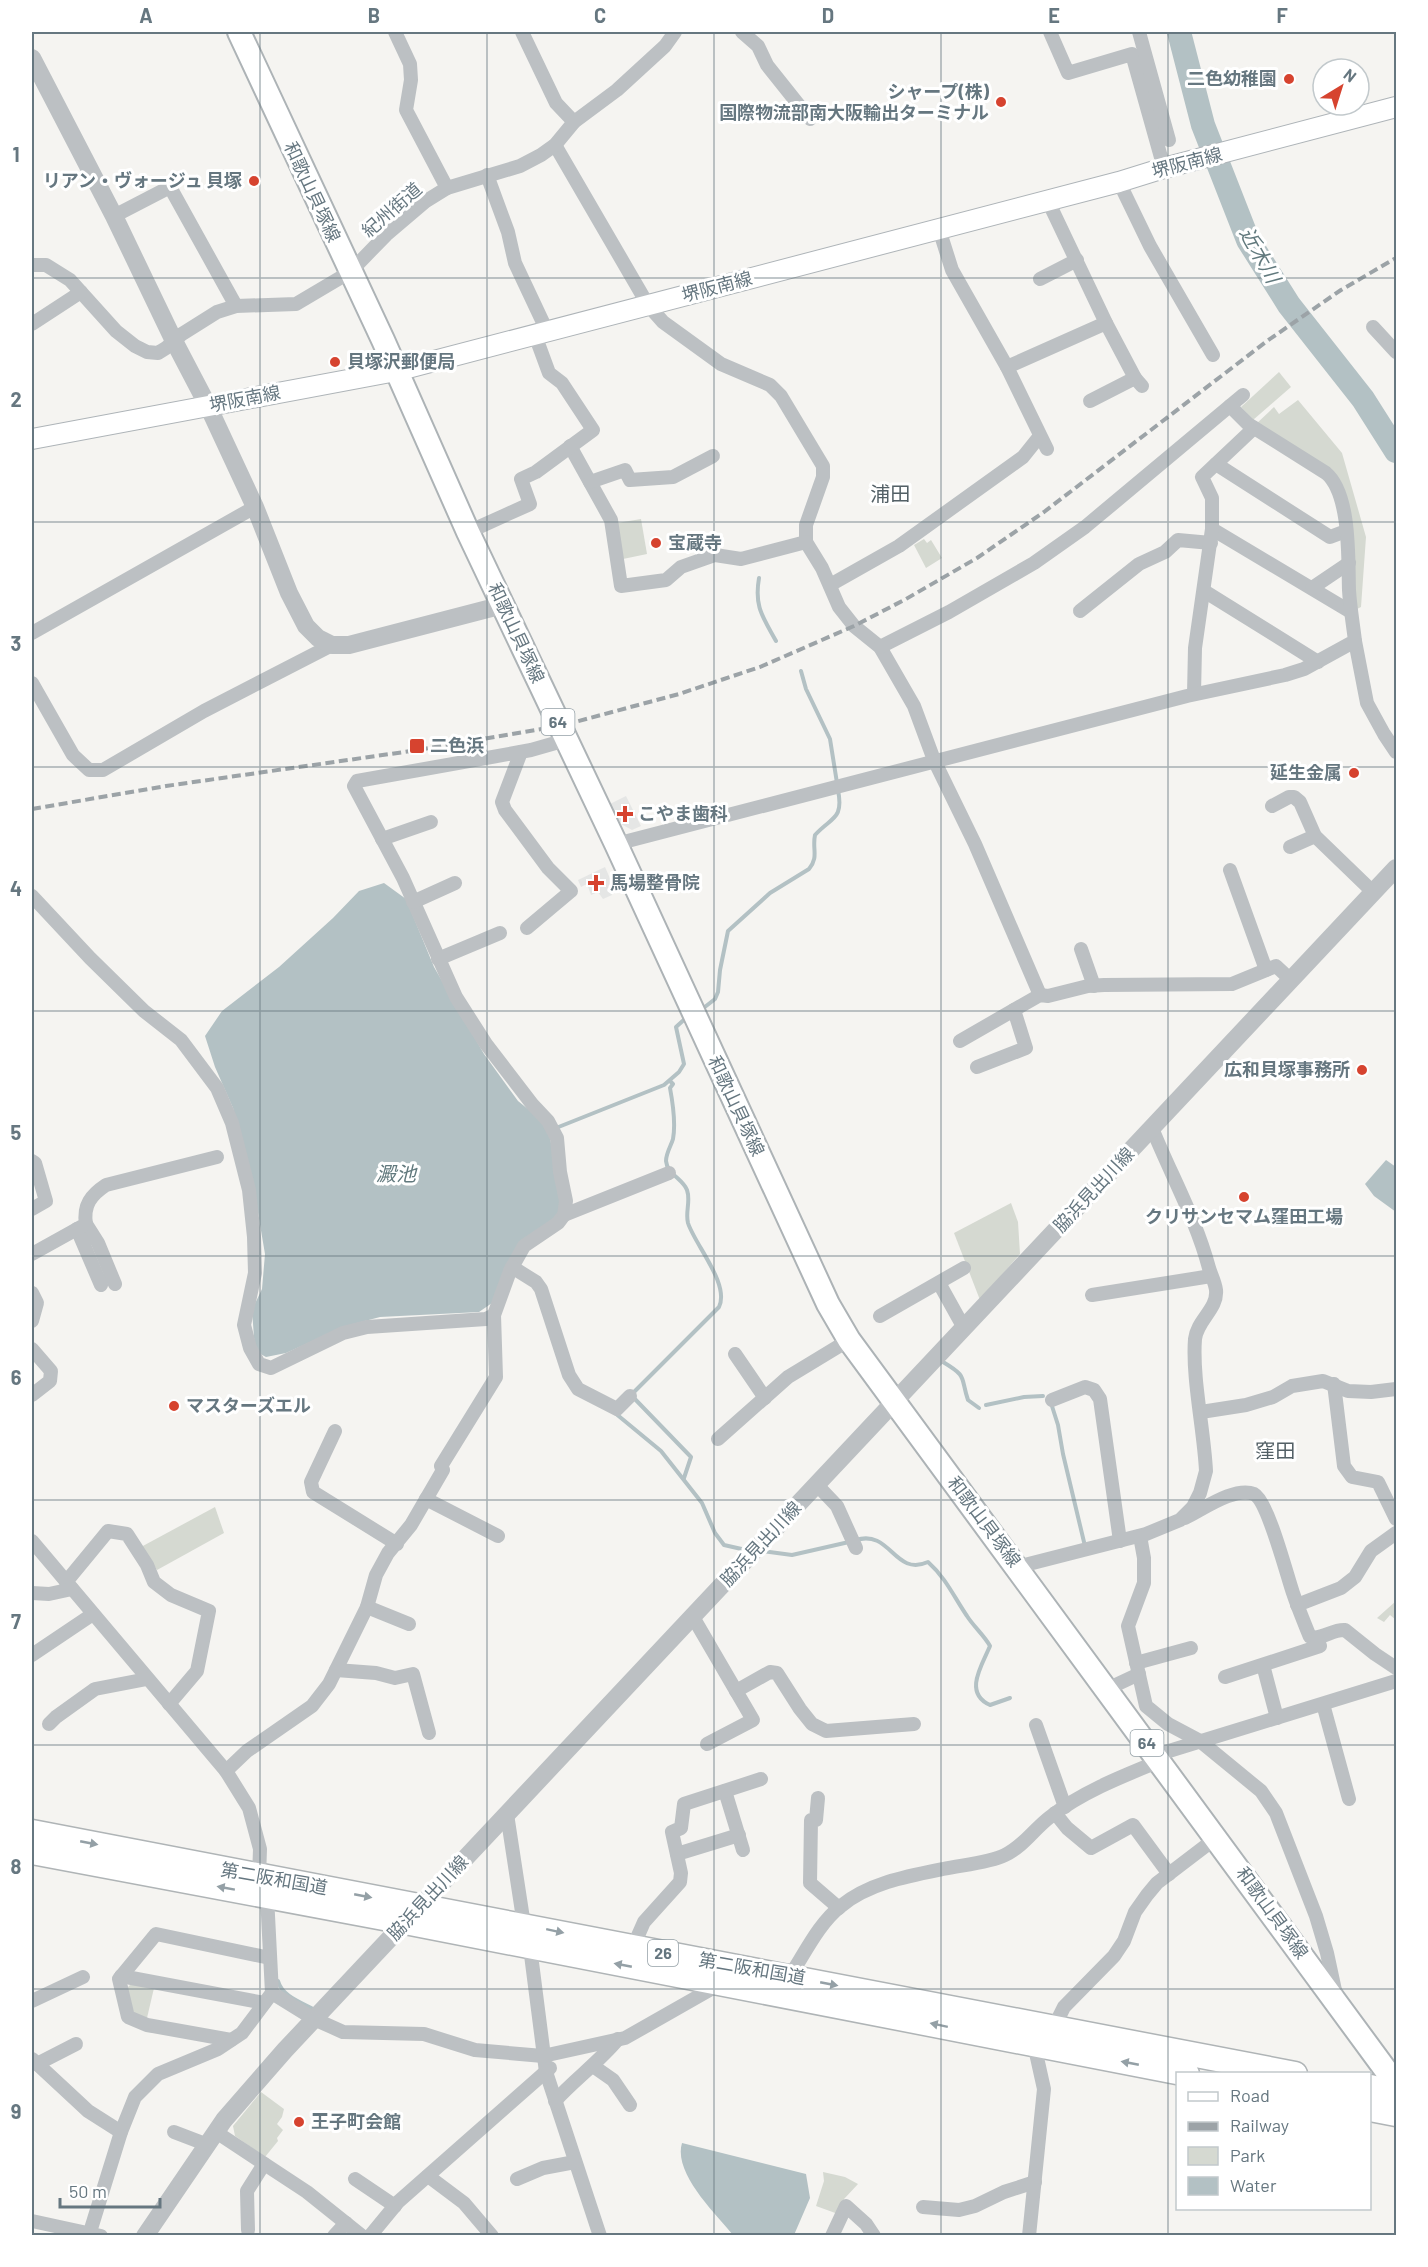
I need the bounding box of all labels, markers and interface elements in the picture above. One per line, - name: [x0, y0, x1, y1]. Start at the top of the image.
- text: A: [139, 3, 153, 27]
- text: B: [368, 3, 380, 27]
- text: C: [594, 3, 606, 27]
- text: D: [822, 3, 834, 27]
- text: E: [1048, 3, 1060, 27]
- text: F: [1276, 3, 1288, 27]
- north arrow: [1311, 57, 1371, 117]
- text: N: [1341, 64, 1361, 86]
- place label: 二色幼稚園: [1187, 67, 1277, 89]
- marker: 二色幼稚園: [1282, 72, 1296, 86]
- place label: シャープ(株) 国際物流部南大阪輸出ターミナル: [719, 80, 990, 123]
- marker: シャープ(株) 国際物流部南大阪輸出ターミナル: [994, 95, 1008, 109]
- street label: 和歌山貝塚線: [280, 138, 346, 245]
- text: 1: [12, 142, 20, 166]
- street label: 堺阪南線: [1149, 142, 1224, 182]
- place label: リアン・ヴォージュ 貝塚: [43, 169, 242, 191]
- marker: リアン・ヴォージュ 貝塚: [247, 174, 261, 188]
- street label: 紀州街道: [357, 177, 426, 241]
- water label: 近木川: [1236, 222, 1287, 288]
- street label: 堺阪南線: [679, 266, 754, 306]
- place label: 貝塚沢郵便局: [347, 350, 455, 372]
- marker: 貝塚沢郵便局: [328, 355, 342, 369]
- street label: 堺阪南線: [207, 380, 282, 416]
- text: 2: [10, 387, 22, 411]
- district label: 浦田: [870, 481, 910, 505]
- place label: 宝蔵寺: [668, 531, 722, 553]
- marker: 宝蔵寺: [649, 536, 663, 550]
- street label: 和歌山貝塚線: [484, 579, 550, 686]
- text: 3: [11, 631, 21, 655]
- road number: 64: [542, 709, 574, 735]
- place label: 二色浜: [430, 734, 484, 756]
- marker: 二色浜: [408, 737, 426, 755]
- place label: 延生金属: [1270, 761, 1342, 783]
- marker: 延生金属: [1347, 766, 1361, 780]
- place label: こやま歯科: [638, 802, 728, 824]
- marker: こやま歯科: [616, 805, 634, 823]
- place label: 馬場整骨院: [610, 871, 700, 893]
- marker: 馬場整骨院: [587, 874, 605, 892]
- text: 4: [10, 876, 22, 900]
- street label: 和歌山貝塚線: [704, 1052, 770, 1159]
- place label: 広和貝塚事務所: [1224, 1058, 1350, 1080]
- marker: 広和貝塚事務所: [1355, 1063, 1369, 1077]
- text: 5: [11, 1120, 22, 1144]
- street label: 脇浜見出川線: [1048, 1142, 1138, 1236]
- water label: 澱池: [376, 1161, 418, 1185]
- marker: クリサンセマム窪田工場: [1237, 1190, 1251, 1204]
- place label: クリサンセマム窪田工場: [1145, 1205, 1343, 1227]
- text: 6: [11, 1365, 22, 1389]
- place label: マスターズエル: [186, 1394, 311, 1416]
- marker: マスターズエル: [167, 1399, 181, 1413]
- district label: 窪田: [1255, 1438, 1295, 1462]
- street label: 和歌山貝塚線: [944, 1472, 1026, 1571]
- street label: 脇浜見出川線: [715, 1496, 805, 1590]
- text: 7: [11, 1609, 21, 1633]
- road number: 64: [1130, 1730, 1164, 1756]
- one-way arrow: [80, 1839, 99, 1848]
- street label: 脇浜見出川線: [382, 1850, 472, 1944]
- text: 8: [11, 1854, 22, 1878]
- street label: 第二阪和国道: [219, 1858, 329, 1898]
- street label: 和歌山貝塚線: [1232, 1862, 1313, 1963]
- one-way arrow: [216, 1883, 235, 1892]
- one-way arrow: [354, 1891, 372, 1901]
- one-way arrow: [545, 1927, 564, 1936]
- road number: 26: [648, 1940, 678, 1966]
- street label: 第二阪和国道: [697, 1948, 807, 1988]
- one-way arrow: [614, 1960, 633, 1969]
- one-way arrow: [819, 1980, 838, 1989]
- one-way arrow: [929, 2020, 948, 2029]
- one-way arrow: [1120, 2058, 1139, 2067]
- legend: [1176, 2072, 1371, 2210]
- text: Road: [1230, 2084, 1270, 2106]
- text: 9: [11, 2099, 21, 2123]
- place label: 王子町会館: [311, 2110, 401, 2132]
- text: Railway: [1230, 2114, 1289, 2136]
- marker: 王子町会館: [292, 2115, 306, 2129]
- text: Park: [1230, 2144, 1265, 2166]
- scale bar: [60, 2171, 160, 2209]
- text: Water: [1230, 2174, 1277, 2196]
- text: 50 m: [69, 2180, 107, 2202]

